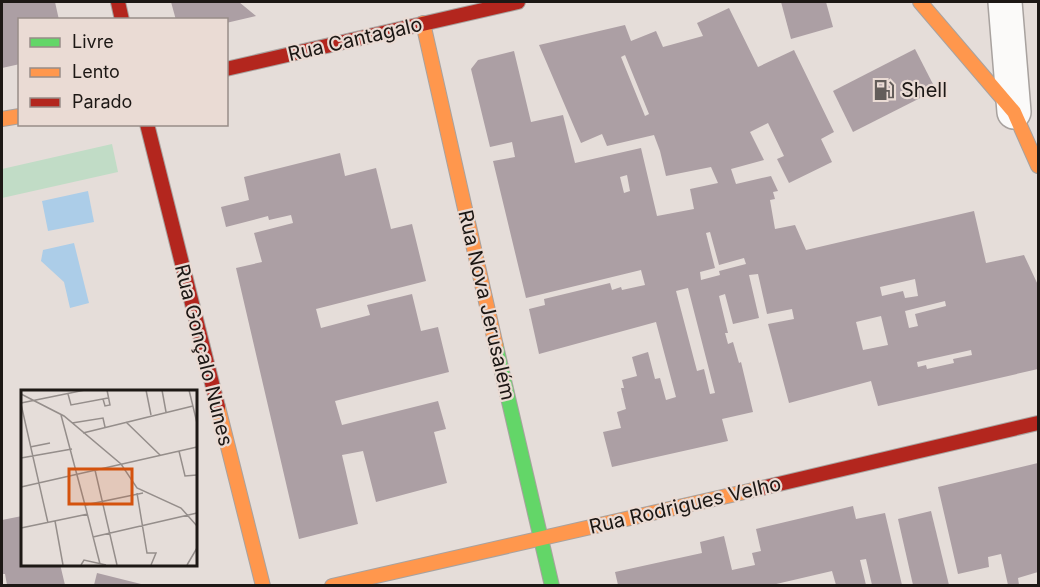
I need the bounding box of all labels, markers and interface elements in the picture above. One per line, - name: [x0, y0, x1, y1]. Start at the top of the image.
- street label: Rua Cantagalo: [285, 12, 425, 66]
- legend: [18, 18, 228, 126]
- text: Livre: [72, 31, 114, 52]
- text: Lento: [72, 61, 120, 82]
- fuel station icon: Shell: [872, 78, 896, 102]
- place label: Shell: [901, 78, 947, 102]
- text: Parado: [72, 91, 132, 112]
- street label: Rua Nova Jerusalém: [453, 208, 521, 402]
- street label: Rua Gonçalo Nunes: [170, 262, 238, 448]
- inset map: [21, 390, 196, 566]
- street label: Rua Rodrigues Velho: [587, 471, 783, 539]

